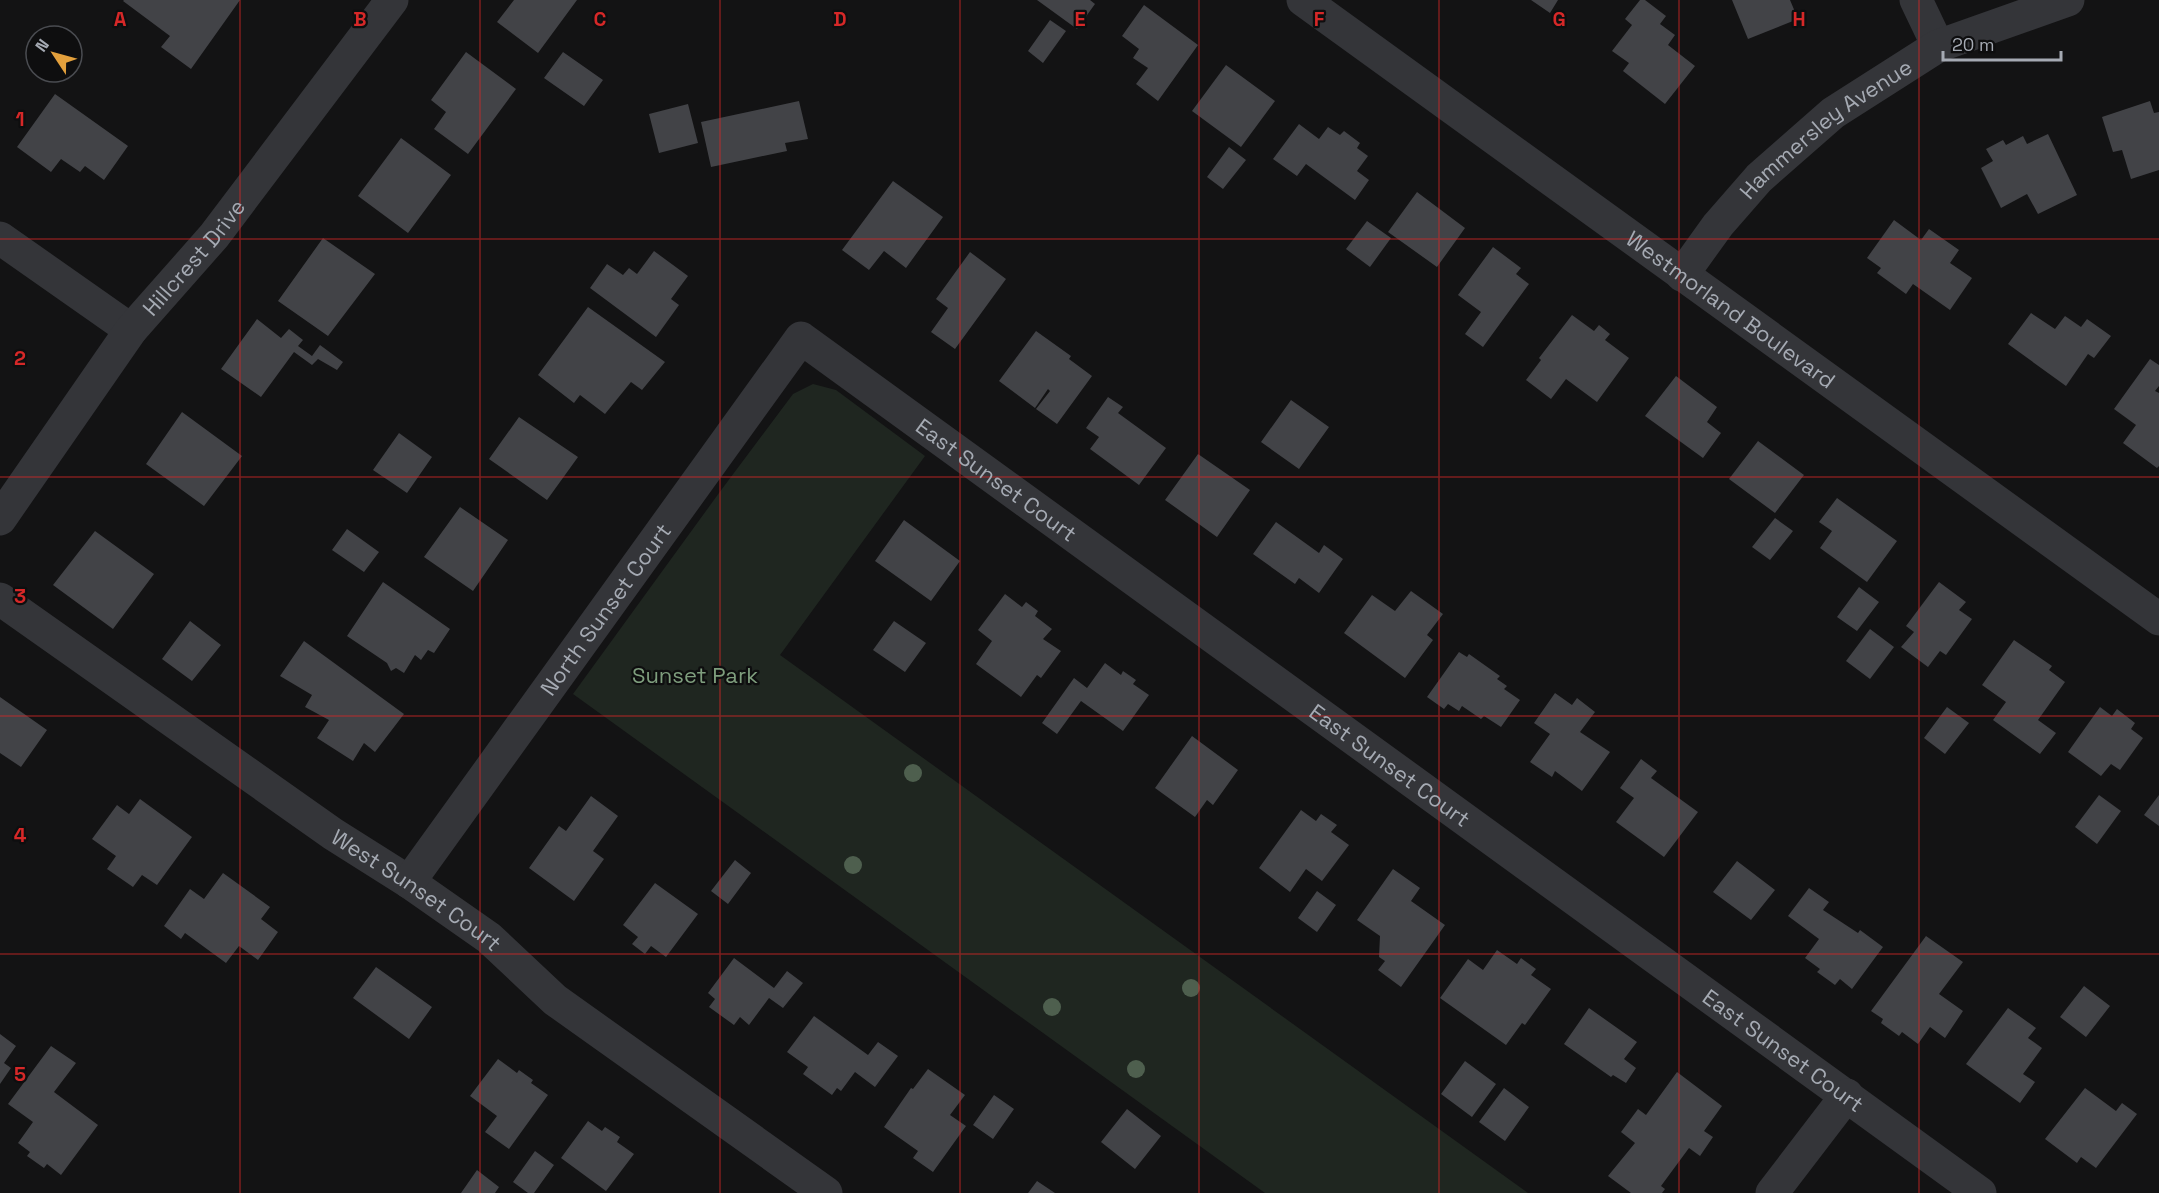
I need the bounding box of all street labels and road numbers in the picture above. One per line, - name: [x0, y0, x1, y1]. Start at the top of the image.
- street label: Hammersley Avenue: [1733, 52, 1917, 205]
- street label: Hillcrest Drive: [136, 193, 251, 321]
- street label: Westmorland Boulevard: [1621, 224, 1841, 394]
- street label: East Sunset Court: [910, 412, 1082, 548]
- street label: North Sunset Court: [534, 518, 677, 701]
- street label: East Sunset Court: [1304, 697, 1476, 833]
- street label: West Sunset Court: [326, 823, 508, 957]
- street label: East Sunset Court: [1697, 983, 1869, 1118]

